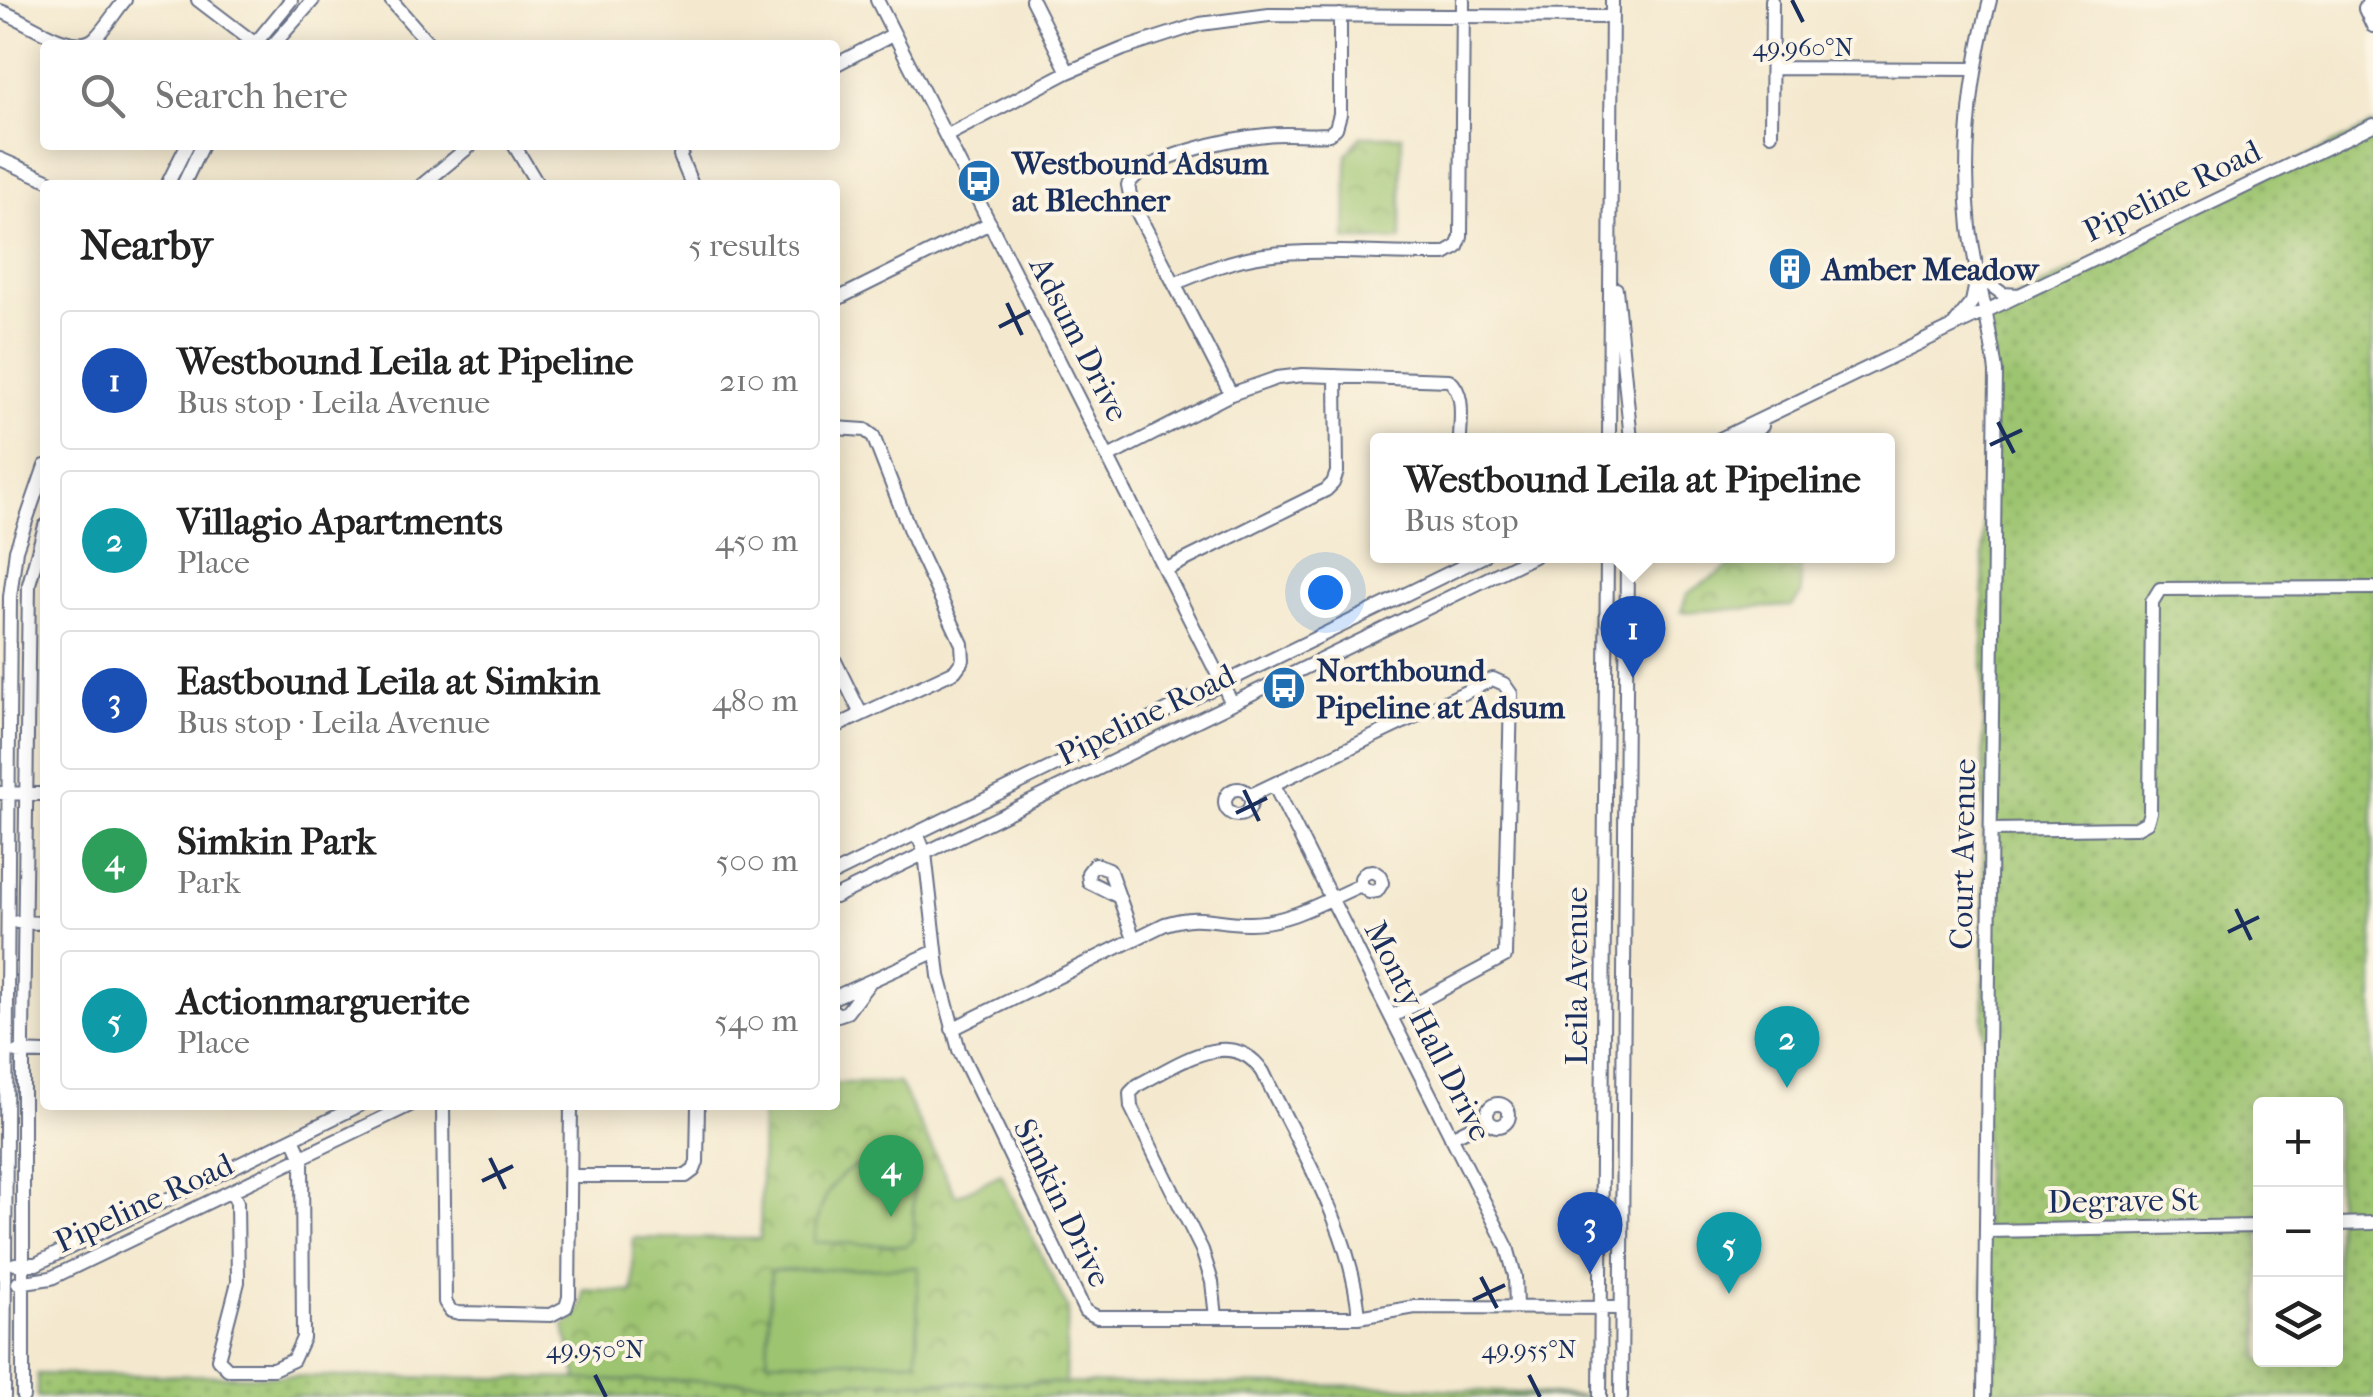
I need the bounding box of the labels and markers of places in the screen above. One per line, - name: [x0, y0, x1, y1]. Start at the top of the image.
- place label: Westbound Adsum at Blechner: [1010, 145, 1269, 219]
- bus stop icon: Westbound Adsum at Blechner: [956, 158, 1002, 204]
- building icon: Amber Meadow: [1767, 246, 1813, 292]
- place label: Amber Meadow: [1820, 251, 2040, 288]
- pin: 1: [1600, 596, 1666, 678]
- place label: Northbound Pipeline at Adsum: [1316, 652, 1565, 726]
- bus stop icon: Northbound Pipeline at Adsum: [1261, 665, 1307, 711]
- pin: 2: [1754, 1006, 1820, 1088]
- pin: 4: [858, 1134, 924, 1217]
- pin: 3: [1558, 1192, 1622, 1274]
- pin: 5: [1696, 1212, 1762, 1294]

